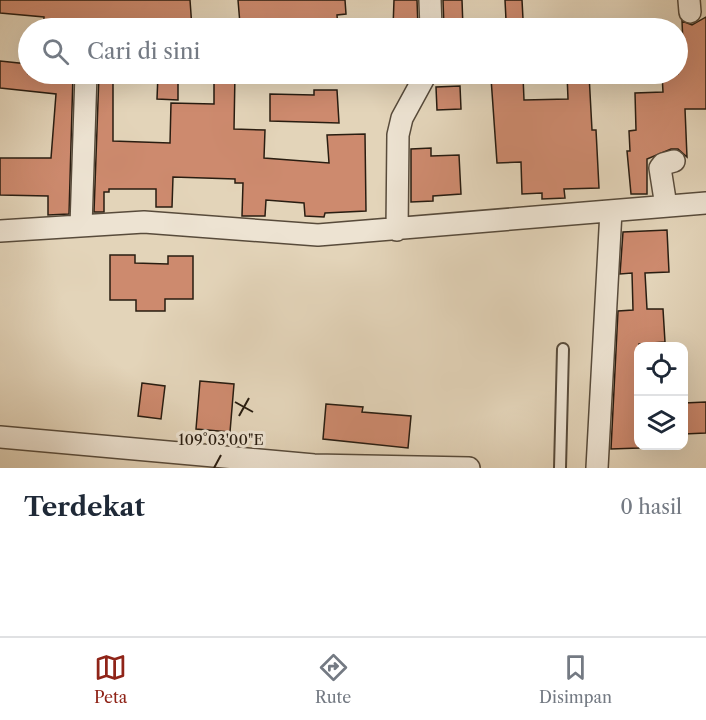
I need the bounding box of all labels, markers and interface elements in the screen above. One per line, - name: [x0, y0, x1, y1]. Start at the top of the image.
- search box: [18, 18, 688, 84]
- icon: search: [39, 35, 72, 68]
- text: Cari di sini: [87, 38, 200, 65]
- map controls: [634, 342, 688, 450]
- button: locate: [634, 342, 688, 396]
- button: layers: [634, 396, 688, 450]
- text: 109°03'00"E: [178, 430, 264, 449]
- text: Terdekat: [24, 491, 145, 523]
- text: 0 hasil: [620, 495, 682, 519]
- tab: Peta: [94, 651, 127, 707]
- tab: Rute: [315, 651, 351, 707]
- tab: Disimpan: [539, 651, 612, 707]

